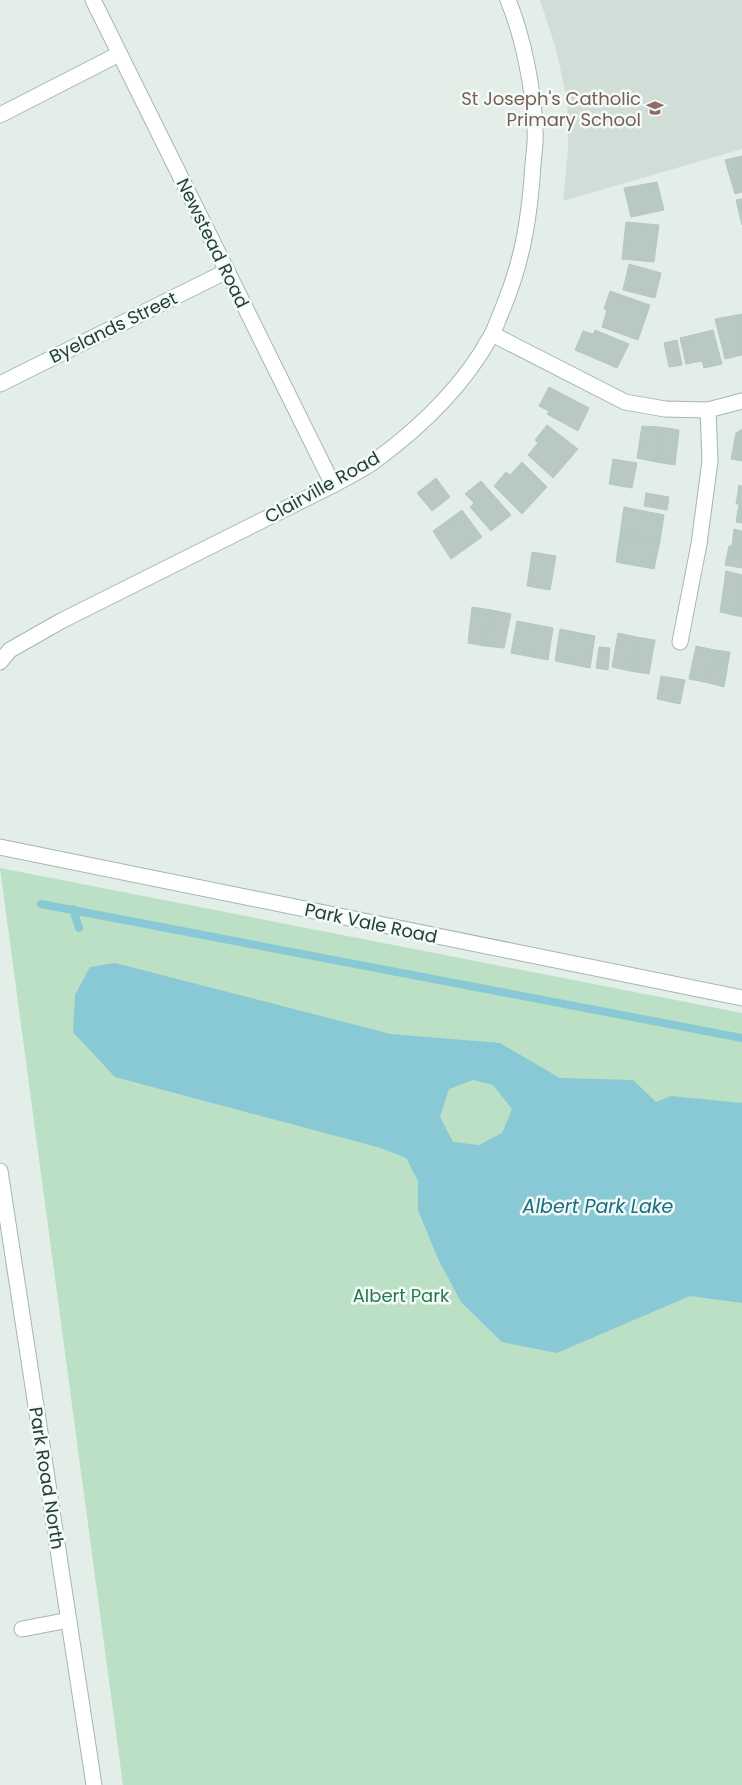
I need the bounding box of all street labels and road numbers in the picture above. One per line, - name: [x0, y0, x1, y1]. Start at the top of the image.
- street label: Newstead Road: [171, 174, 255, 312]
- street label: Byelands Street: [45, 285, 181, 369]
- street label: Clairville Road: [260, 445, 384, 529]
- street label: Park Vale Road: [302, 897, 440, 949]
- street label: Park Road North: [23, 1405, 71, 1551]

